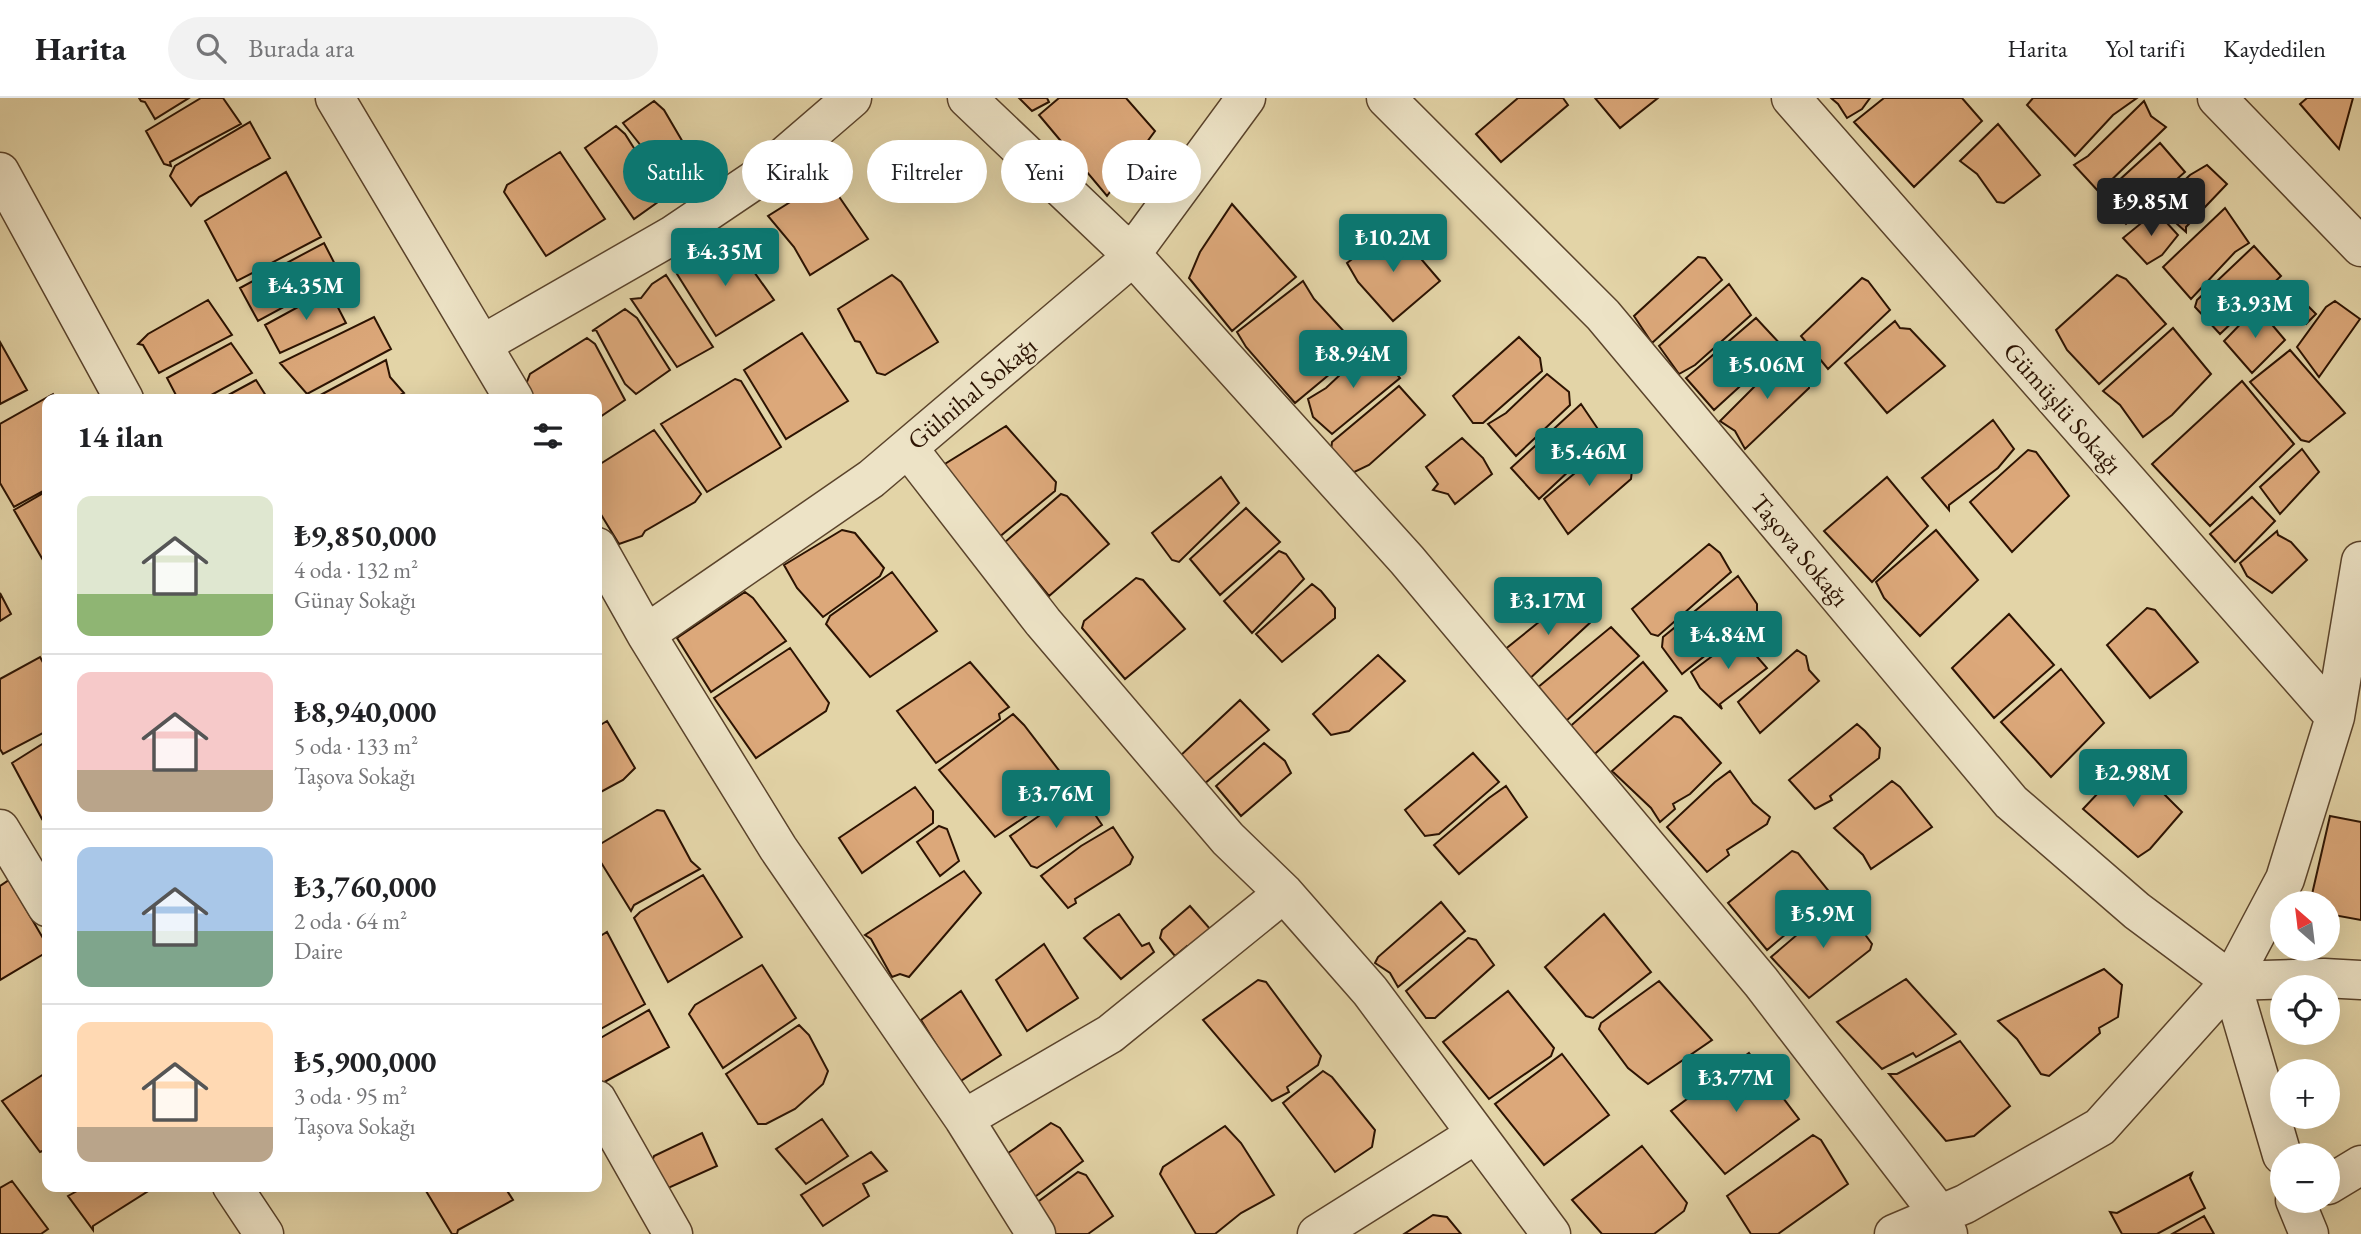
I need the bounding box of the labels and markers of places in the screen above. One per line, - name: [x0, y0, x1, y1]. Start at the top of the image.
- pin: ₺9.85M: [2094, 178, 2208, 238]
- pin: ₺10.2M: [1336, 214, 1450, 274]
- pin: ₺4.35M: [668, 228, 782, 288]
- pin: ₺4.35M: [249, 262, 363, 322]
- pin: ₺3.93M: [2198, 280, 2312, 340]
- pin: ₺8.94M: [1296, 330, 1410, 390]
- pin: ₺5.06M: [1710, 342, 1824, 401]
- pin: ₺5.46M: [1532, 428, 1646, 488]
- pin: ₺3.17M: [1491, 578, 1605, 637]
- pin: ₺4.84M: [1671, 612, 1785, 671]
- pin: ₺2.98M: [2076, 750, 2190, 809]
- pin: ₺3.76M: [999, 770, 1113, 830]
- pin: ₺5.9M: [1774, 890, 1872, 950]
- pin: ₺3.77M: [1679, 1054, 1793, 1114]

